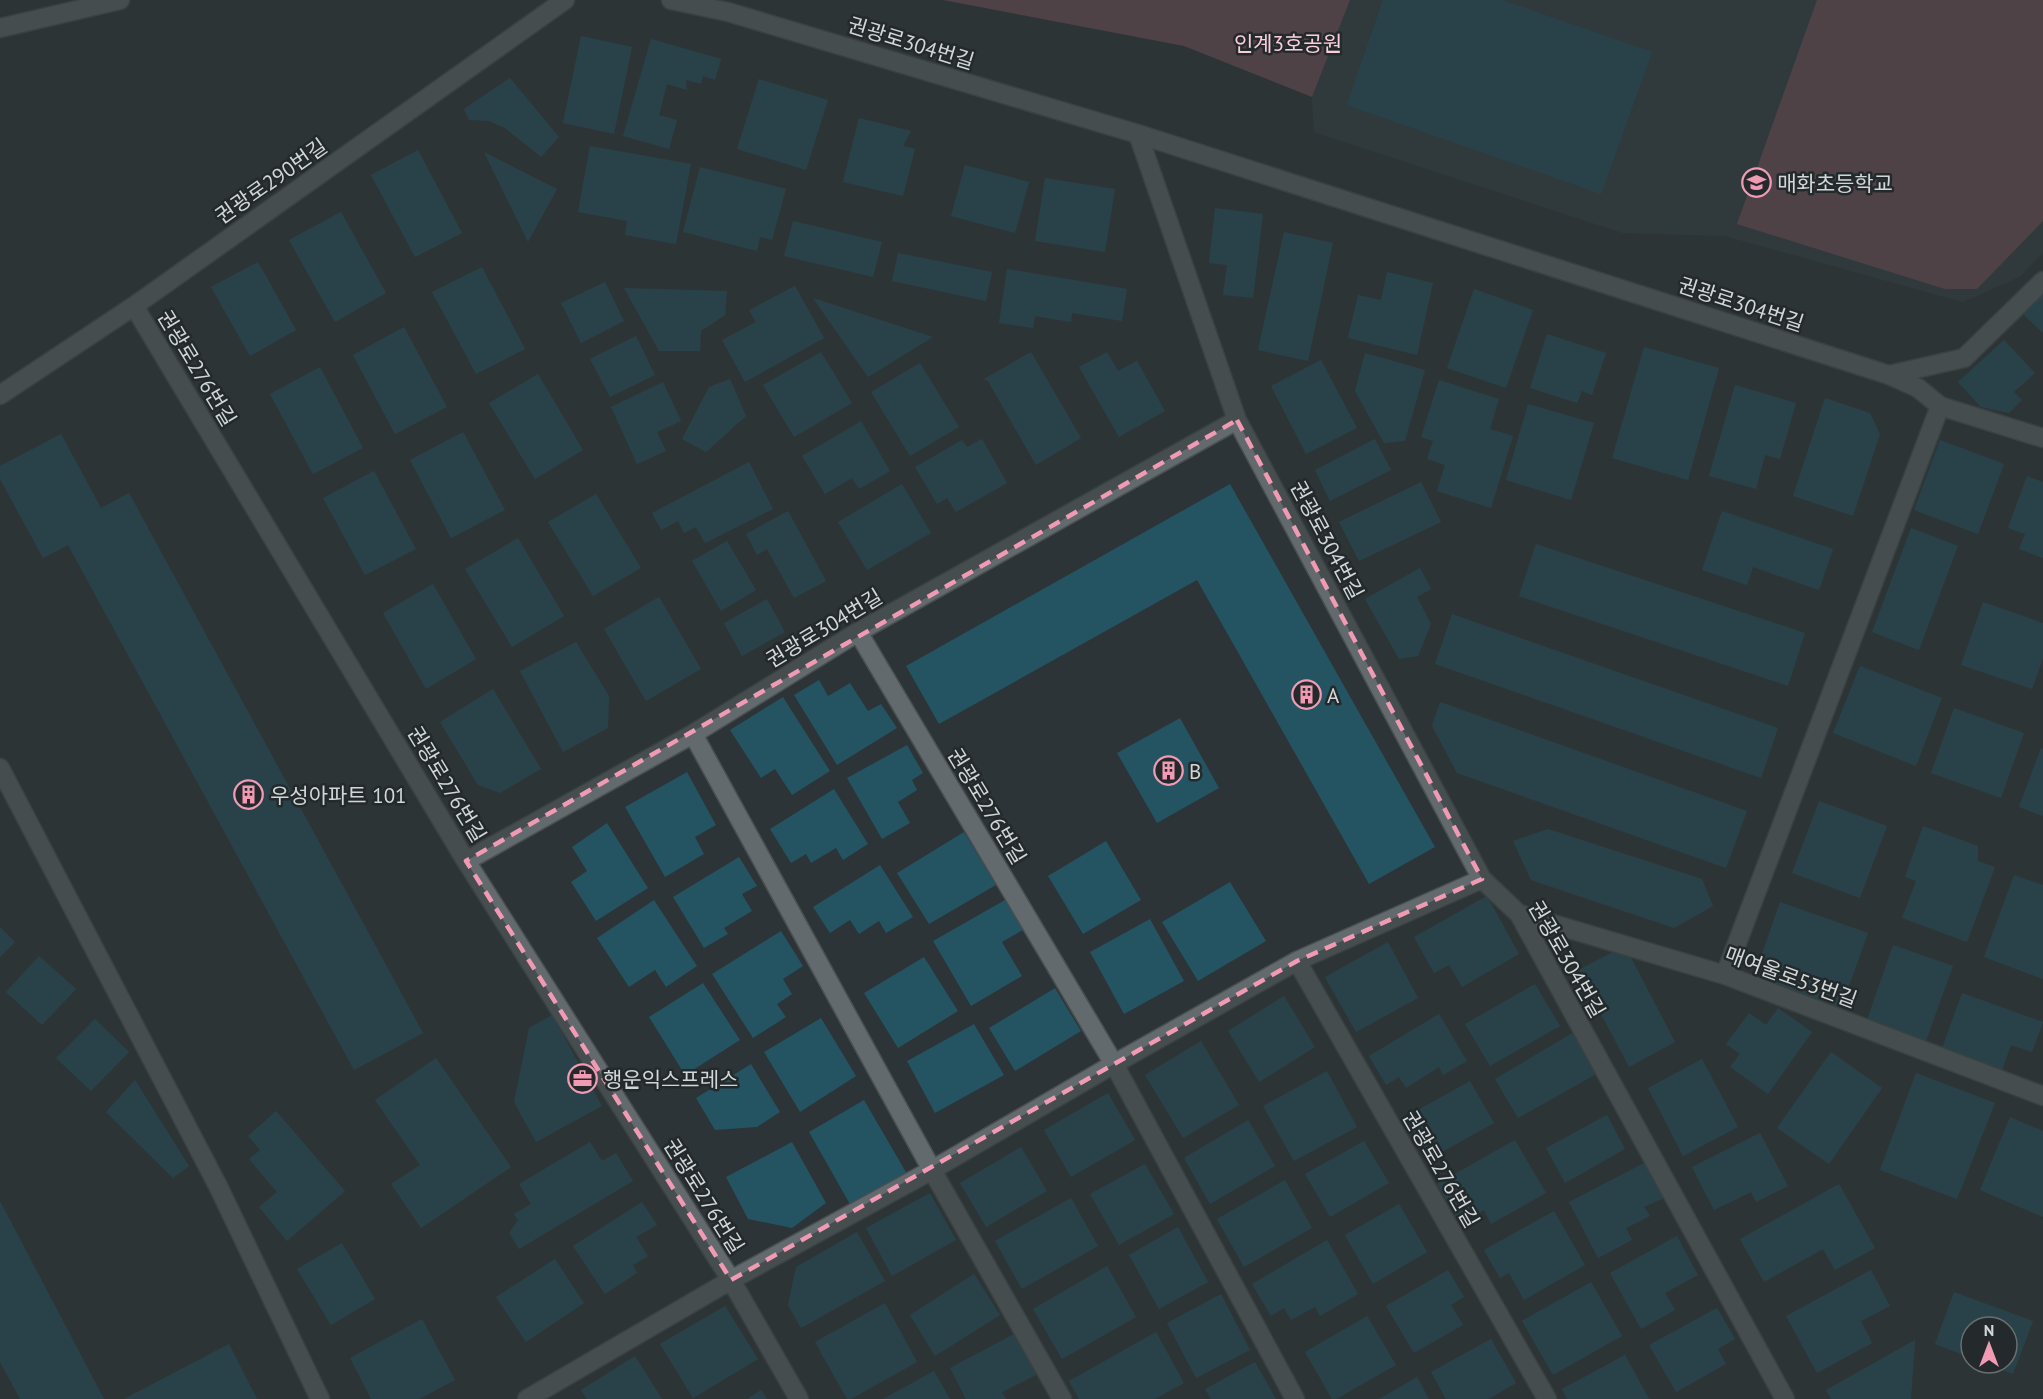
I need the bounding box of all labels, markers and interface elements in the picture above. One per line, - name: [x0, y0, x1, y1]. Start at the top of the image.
- street label: 권광로304번길: [844, 11, 978, 75]
- park label: 인계3호공원: [1234, 30, 1342, 57]
- street label: 권광로290번길: [210, 132, 332, 230]
- school or university icon: 매화초등학교: [1740, 167, 1772, 199]
- place label: 매화초등학교: [1777, 170, 1893, 197]
- street label: 권광로304번길: [1675, 271, 1807, 337]
- street label: 권광로276번길: [152, 305, 242, 431]
- street label: 권광로304번길: [1284, 476, 1370, 604]
- street label: 권광로304번길: [761, 583, 887, 673]
- building icon: A: [1290, 679, 1322, 711]
- place label: A: [1327, 682, 1340, 709]
- street label: 권광로276번길: [402, 721, 492, 847]
- street label: 권광로276번길: [942, 743, 1032, 869]
- building icon: B: [1152, 755, 1184, 787]
- place label: B: [1189, 758, 1201, 785]
- building icon: 우성아파트 101: [233, 779, 265, 811]
- place label: 우성아파트 101: [270, 782, 407, 809]
- street label: 권광로304번길: [1523, 896, 1611, 1022]
- street label: 매여울로53번길: [1721, 941, 1861, 1013]
- office icon: 행운익스프레스: [566, 1063, 598, 1095]
- place label: 행운익스프레스: [603, 1066, 738, 1093]
- street label: 권광로276번길: [1397, 1106, 1485, 1232]
- street label: 권광로276번길: [658, 1133, 750, 1259]
- north arrow: [1959, 1315, 2019, 1375]
- text: N: [1984, 1320, 1994, 1340]

